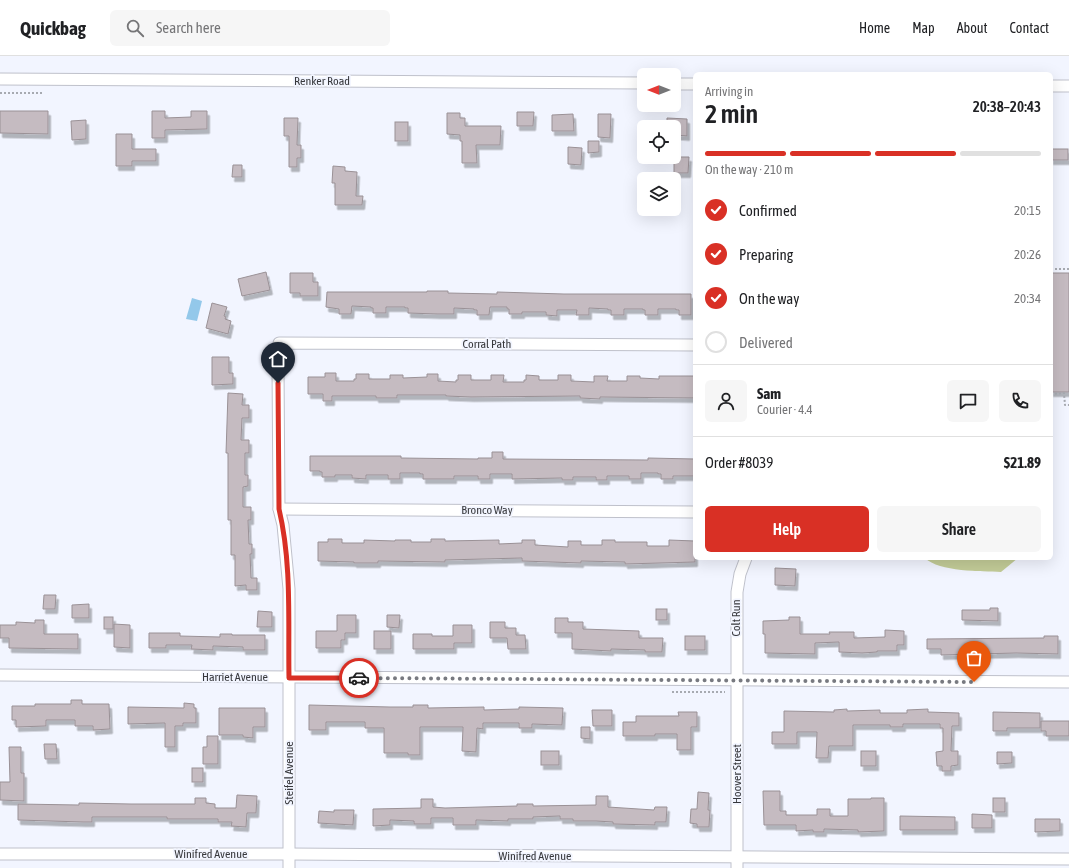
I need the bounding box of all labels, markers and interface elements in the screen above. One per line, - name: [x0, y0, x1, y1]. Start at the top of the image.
- search box: [110, 10, 390, 46]
- text: Quickbag: [20, 17, 86, 39]
- icon: search: [124, 17, 146, 39]
- text: Search here: [156, 19, 221, 36]
- text: Home: [859, 20, 890, 36]
- text: Map: [912, 20, 935, 36]
- text: About: [957, 20, 988, 36]
- text: Contact: [1010, 20, 1049, 36]
- north arrow: [637, 68, 681, 112]
- map controls: [637, 68, 681, 216]
- street label: Renker Road: [294, 74, 350, 88]
- text: Arriving in: [705, 84, 753, 99]
- text: 20:38–20:43: [973, 98, 1041, 115]
- text: 2 min: [705, 99, 758, 129]
- button: locate: [637, 120, 681, 164]
- text: On the way · 210 m: [705, 162, 793, 177]
- button: layers: [637, 172, 681, 216]
- icon: check: [705, 199, 727, 221]
- text: Confirmed: [739, 202, 797, 219]
- text: 20:15: [1014, 203, 1041, 218]
- icon: check: [705, 243, 727, 265]
- text: Preparing: [739, 246, 793, 263]
- text: 20:26: [1014, 247, 1041, 262]
- icon: check: [705, 287, 727, 309]
- text: On the way: [739, 290, 800, 307]
- text: 20:34: [1014, 291, 1041, 306]
- text: Delivered: [739, 334, 793, 351]
- street label: Corral Path: [463, 337, 511, 351]
- pin: [261, 342, 295, 383]
- icon: home: [267, 348, 289, 370]
- button: person: [705, 380, 747, 422]
- button: chat: [947, 380, 989, 422]
- button: phone: [999, 380, 1041, 422]
- text: Sam: [757, 385, 781, 402]
- text: Courier · 4.4: [757, 402, 813, 417]
- text: Order #8039: [705, 454, 773, 471]
- text: $21.89: [1004, 454, 1041, 471]
- street label: Bronco Way: [461, 503, 513, 517]
- button: Help: [705, 506, 869, 552]
- button: Share: [877, 506, 1041, 552]
- street label: Colt Run: [729, 600, 743, 636]
- pin: [957, 641, 991, 682]
- icon: bag: [963, 647, 985, 669]
- courier: [339, 658, 379, 698]
- icon: car: [348, 667, 370, 689]
- street label: Harriet Avenue: [202, 670, 268, 684]
- street label: Steifel Avenue: [282, 741, 296, 805]
- street label: Hoover Street: [730, 744, 744, 804]
- street label: Winifred Avenue: [175, 847, 247, 861]
- street label: Winifred Avenue: [499, 849, 571, 863]

